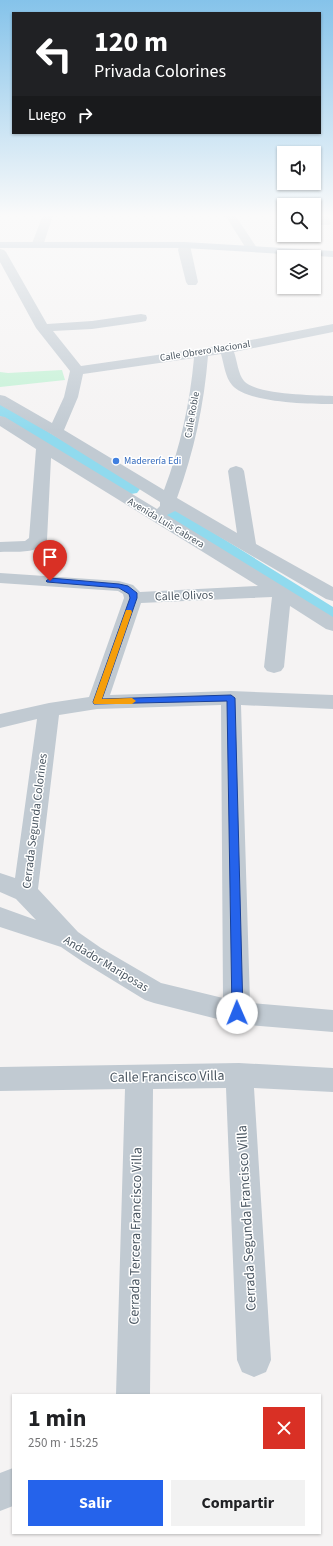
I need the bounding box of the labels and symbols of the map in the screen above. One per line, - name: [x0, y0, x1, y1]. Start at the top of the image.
- street label: Calle Obrero Nacional: [159, 337, 252, 365]
- street label: Calle Roble: [181, 391, 203, 439]
- place label: Maderería Edi: [124, 454, 181, 468]
- marker: Maderería Edi: [111, 456, 121, 466]
- street label: Avenida Luis Cabrera: [125, 495, 207, 551]
- pin: [33, 540, 67, 581]
- street label: Calle Olivos: [155, 586, 213, 606]
- street label: Cerrada Segunda Colorines: [18, 752, 52, 890]
- street label: Andador Mariposas: [60, 932, 152, 996]
- position arrow: [216, 992, 258, 1034]
- street label: Calle Francisco Villa: [109, 1066, 225, 1088]
- street label: Cerrada Segunda Francisco Villa: [232, 1125, 262, 1311]
- street label: Cerrada Tercera Francisco Villa: [124, 1147, 148, 1325]

